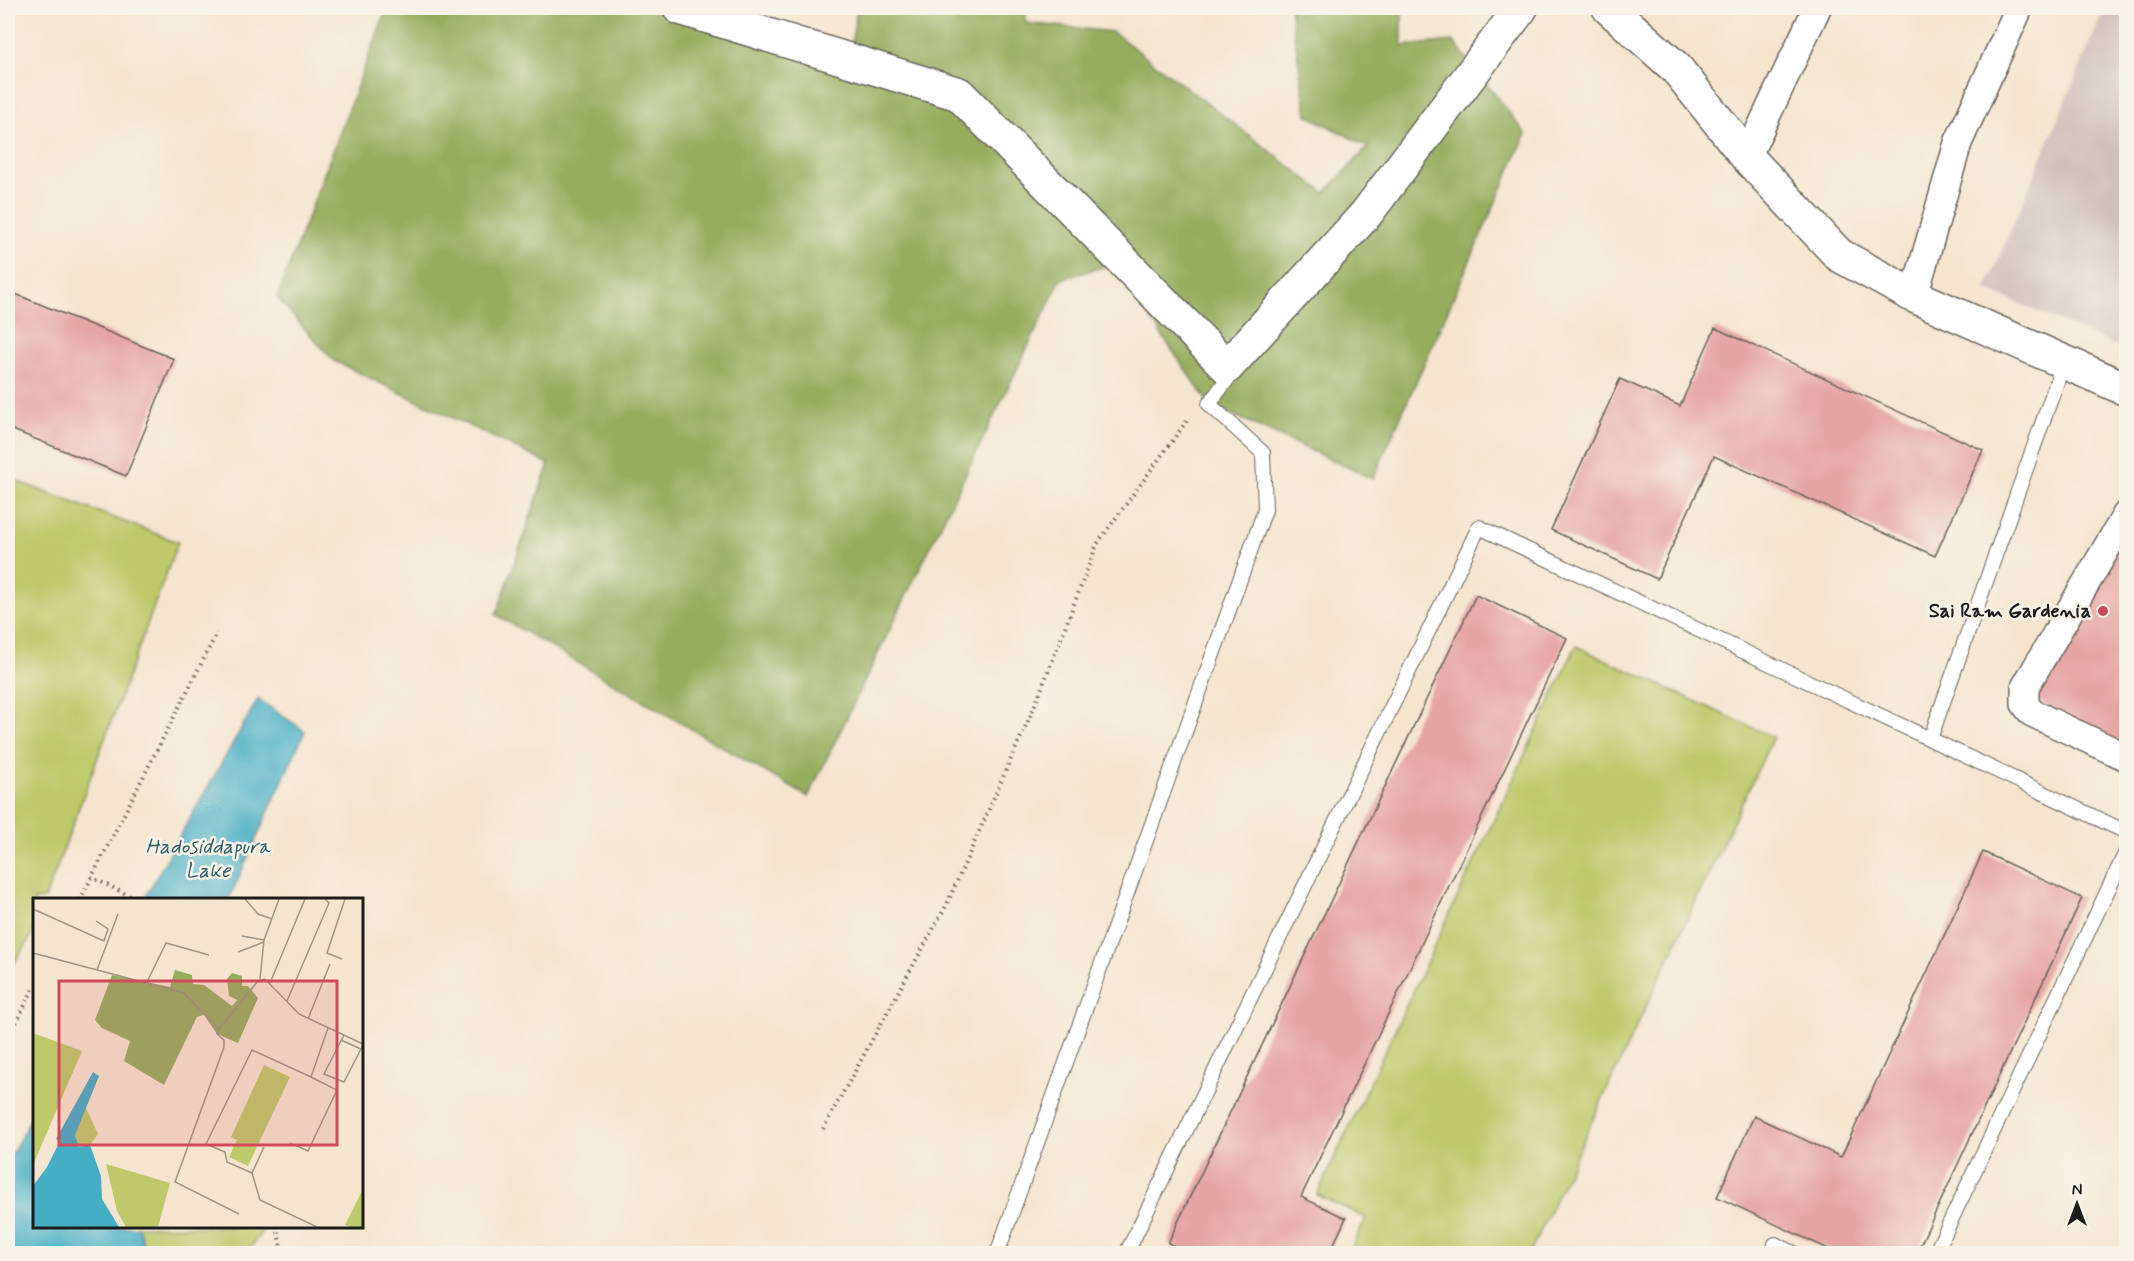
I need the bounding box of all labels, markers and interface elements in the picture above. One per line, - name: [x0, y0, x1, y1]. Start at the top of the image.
- place label: Sai Ram Gardenia: [1929, 598, 2091, 625]
- marker: Sai Ram Gardenia: [2096, 604, 2110, 618]
- water label: Hadosiddapura Lake: [146, 833, 272, 885]
- inset map: [33, 898, 363, 1228]
- north arrow: [2047, 1174, 2107, 1234]
- text: N: [2072, 1180, 2082, 1201]

